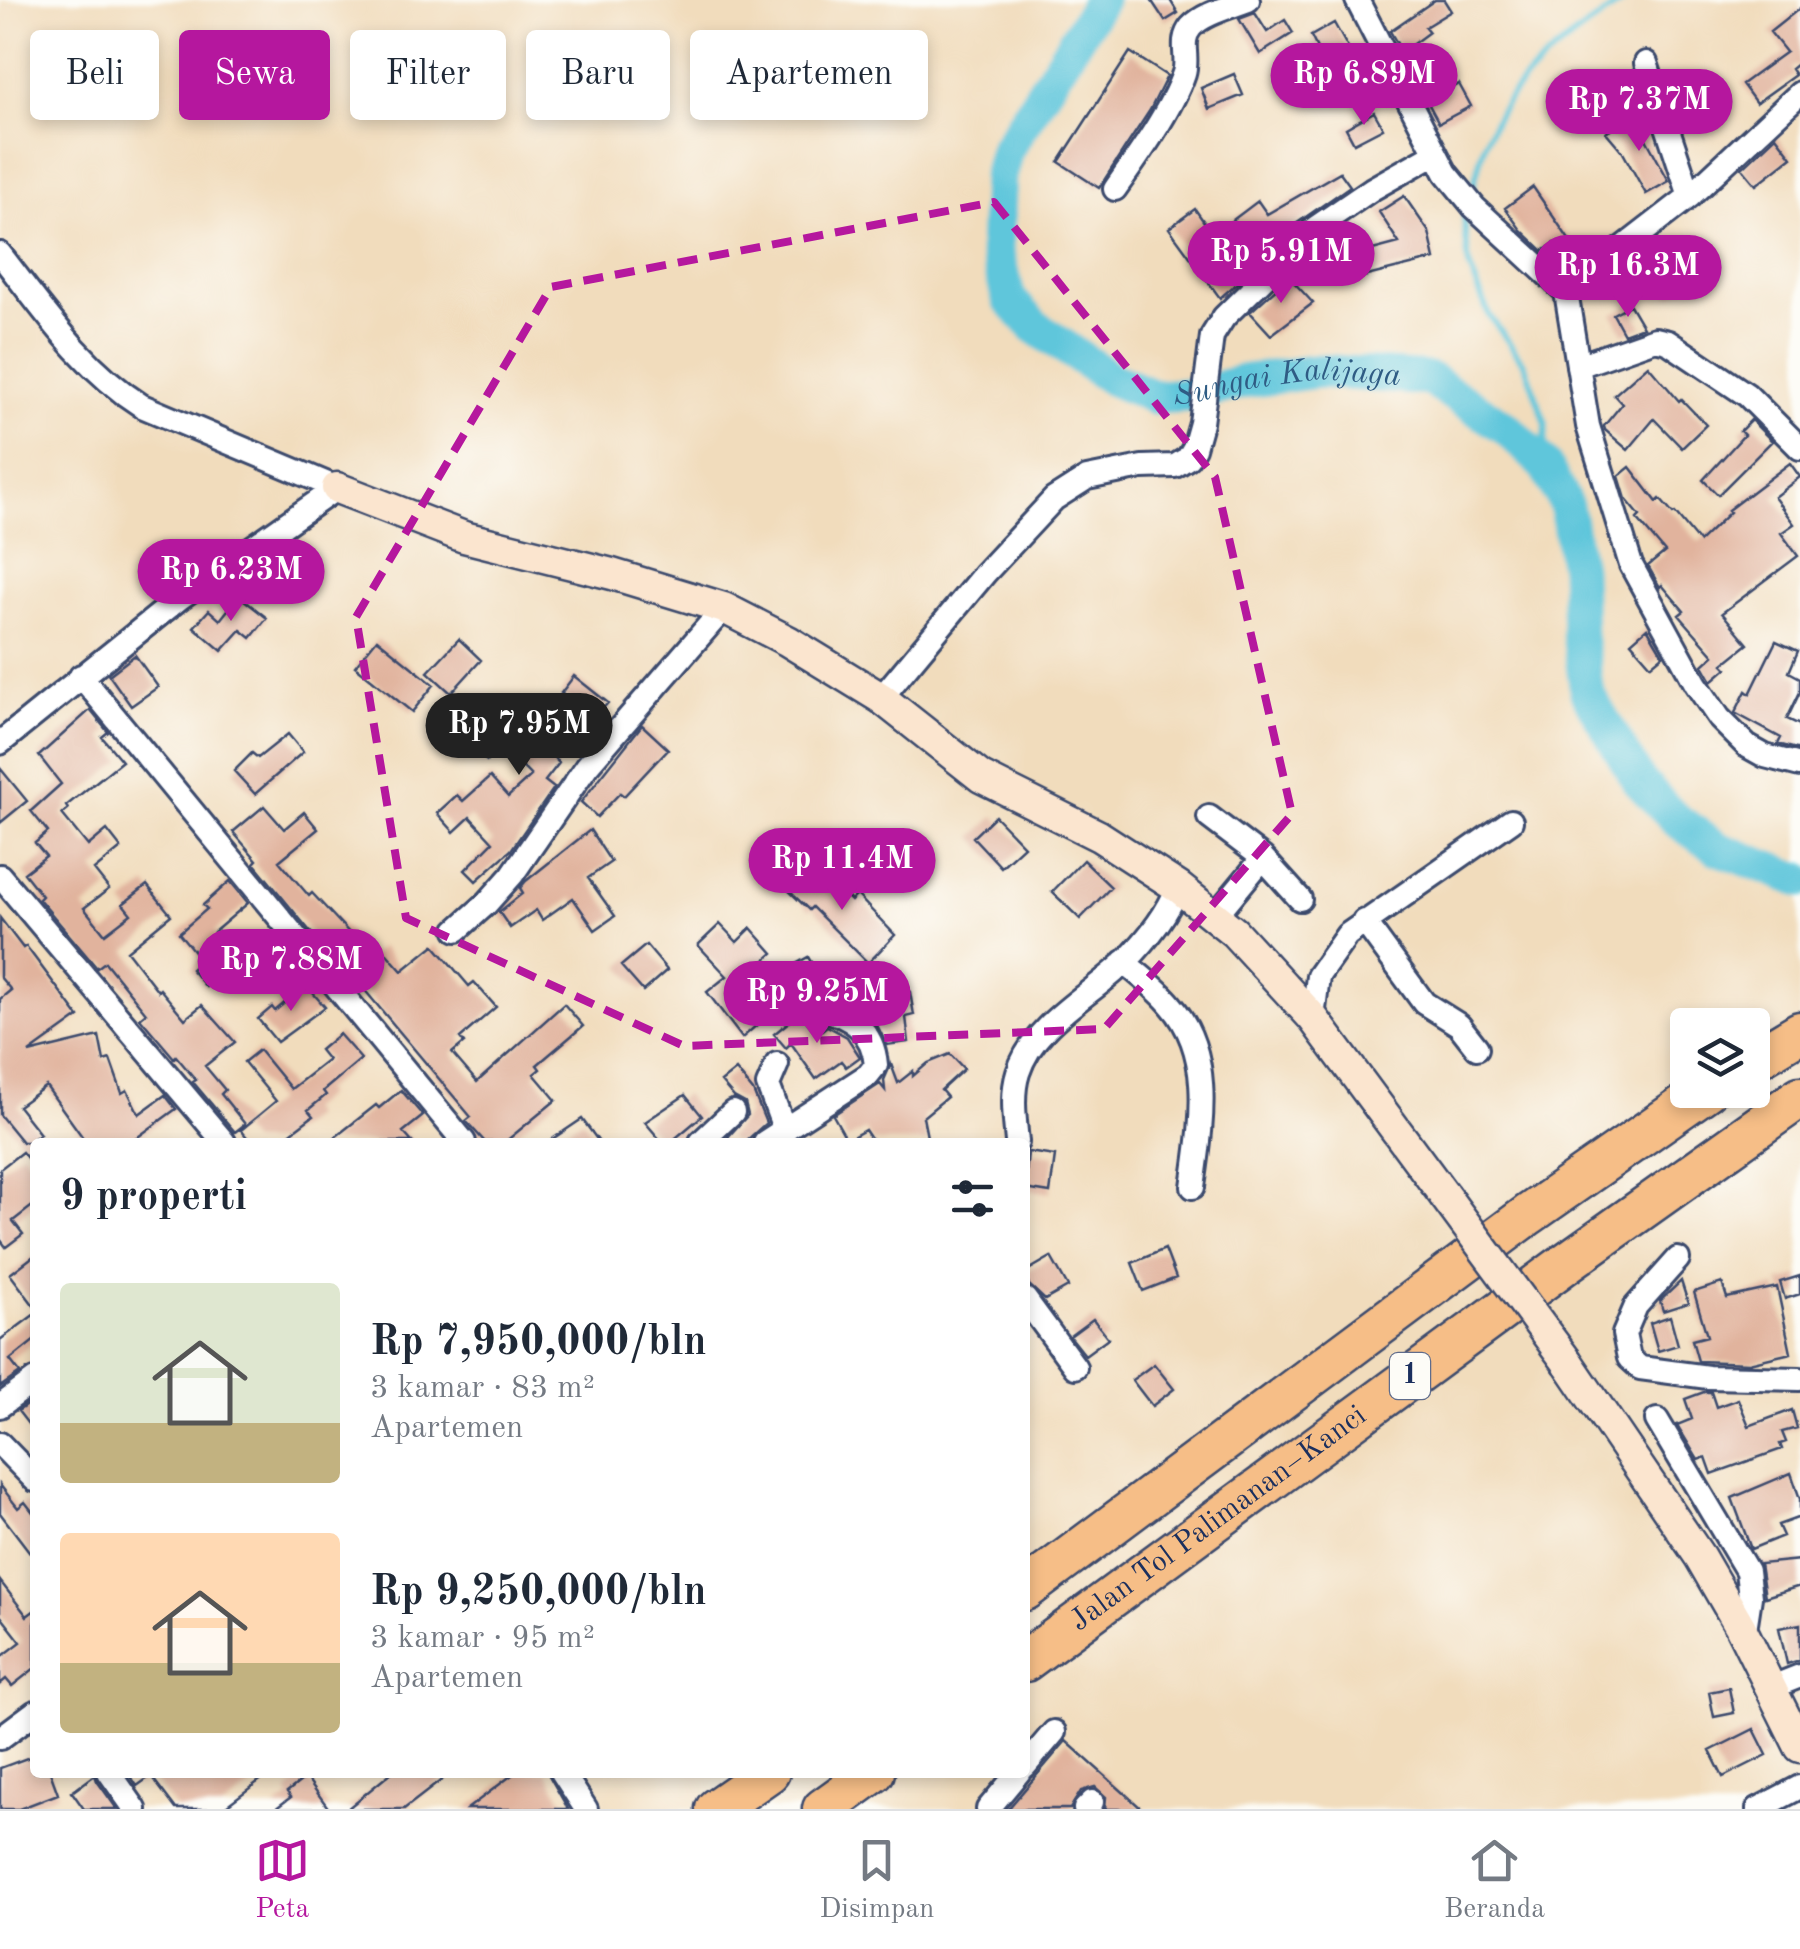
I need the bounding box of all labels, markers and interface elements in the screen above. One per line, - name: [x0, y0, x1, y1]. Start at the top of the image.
- chip: Beli: [30, 30, 159, 120]
- chip: Sewa: [179, 30, 330, 120]
- chip: Filter: [350, 30, 506, 120]
- chip: Baru: [526, 30, 670, 120]
- chip: Apartemen: [690, 30, 928, 120]
- pin: Rp 6.89M: [1261, 43, 1467, 128]
- text: Rp 6.89M: [1293, 59, 1435, 91]
- pin: Rp 7.37M: [1536, 69, 1742, 154]
- text: Rp 7.37M: [1568, 85, 1710, 117]
- pin: Rp 5.91M: [1178, 221, 1384, 306]
- pin: Rp 16.3M: [1525, 235, 1731, 320]
- text: Rp 5.91M: [1210, 237, 1352, 269]
- text: Rp 16.3M: [1557, 251, 1699, 283]
- water label: Sungai Kalijaga: [1173, 355, 1402, 412]
- pin: Rp 6.23M: [128, 539, 334, 624]
- text: Rp 6.23M: [160, 555, 302, 587]
- pin: Rp 7.95M: [416, 693, 622, 778]
- text: Rp 7.95M: [448, 709, 590, 741]
- pin: Rp 11.4M: [739, 828, 945, 913]
- text: Rp 11.4M: [771, 844, 913, 876]
- pin: Rp 7.88M: [188, 929, 394, 1014]
- text: Rp 7.88M: [220, 945, 362, 977]
- pin: Rp 9.25M: [714, 961, 920, 1046]
- text: Rp 9.25M: [746, 977, 888, 1009]
- map controls: [1670, 1008, 1770, 1108]
- button: layers: [1670, 1008, 1770, 1108]
- icon: filters: [945, 1171, 1000, 1226]
- text: 9 properti: [60, 1177, 247, 1219]
- text: Rp 7,950,000/bln: [370, 1322, 707, 1364]
- icon: home: [140, 1323, 260, 1443]
- road number: 1: [1390, 1353, 1430, 1399]
- text: 3 kamar · 83 m²: [370, 1373, 595, 1405]
- street label: Jalan Tol Palimanan–Kanci: [1065, 1400, 1372, 1637]
- text: Apartemen: [370, 1413, 523, 1445]
- text: Rp 9,250,000/bln: [370, 1572, 707, 1614]
- icon: home: [140, 1573, 260, 1693]
- text: 3 kamar · 95 m²: [370, 1623, 595, 1655]
- text: Apartemen: [370, 1663, 523, 1695]
- tab: Peta: [255, 1833, 310, 1928]
- tab: Disimpan: [820, 1833, 934, 1928]
- tab: Beranda: [1444, 1833, 1545, 1928]

